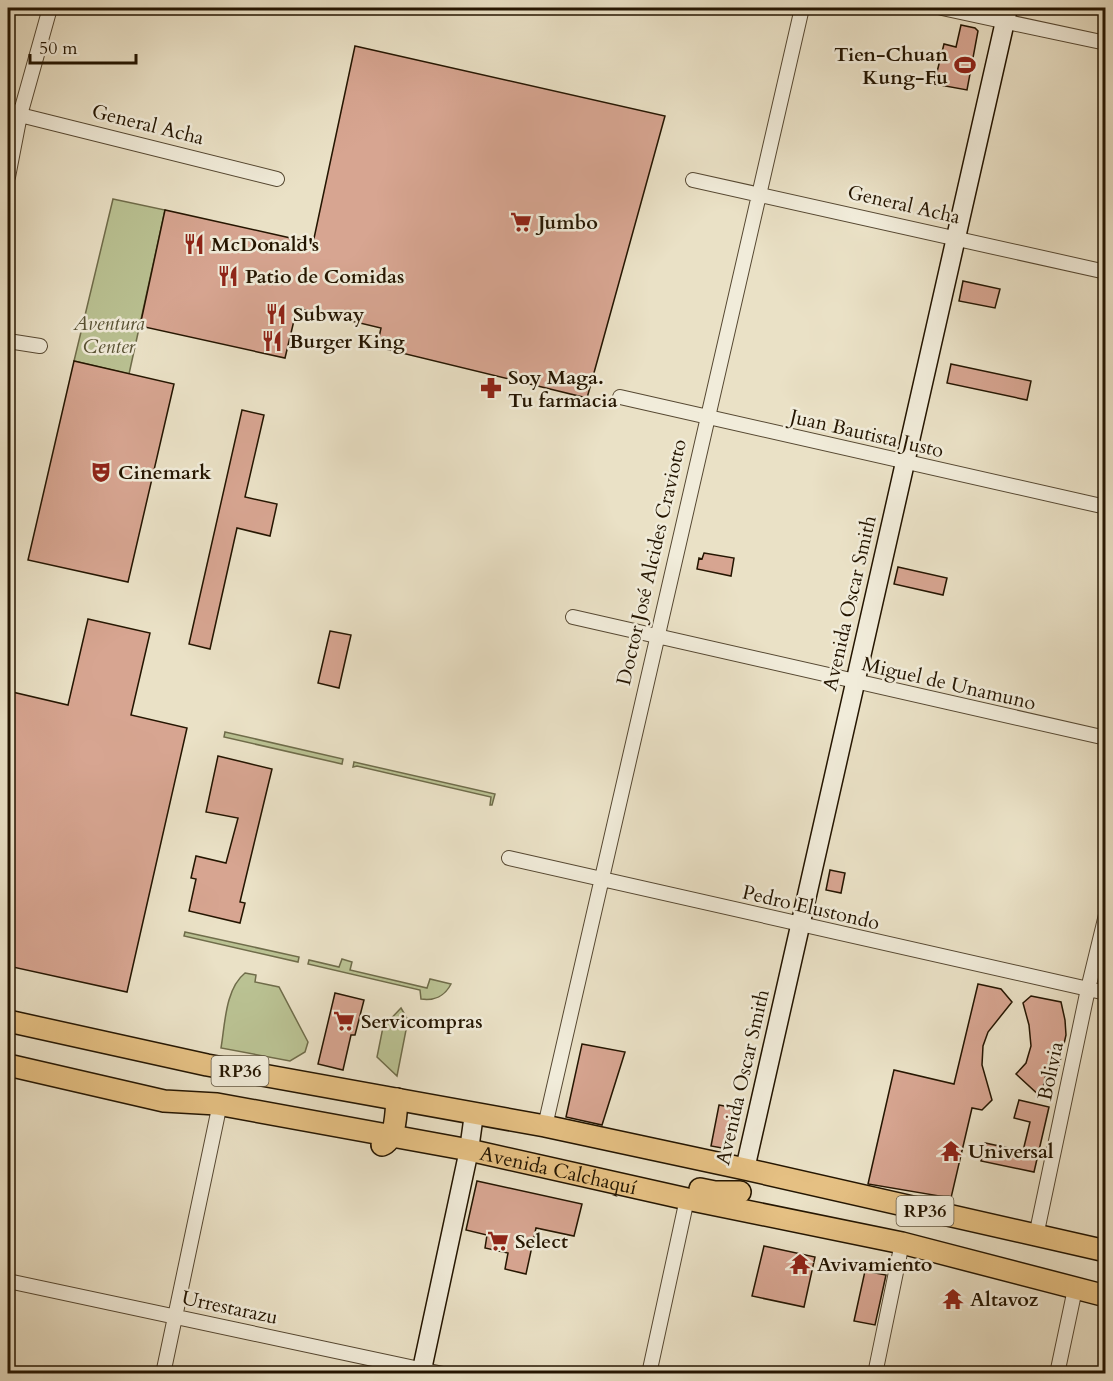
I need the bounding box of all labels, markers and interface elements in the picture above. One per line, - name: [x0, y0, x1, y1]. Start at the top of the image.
- scale bar: [30, 27, 136, 65]
- text: 50 m: [39, 36, 78, 61]
- place label: Tien-Chuan Kung-Fu: [834, 41, 948, 91]
- sports icon: Tien-Chuan Kung-Fu: [953, 53, 977, 77]
- street label: General Acha: [89, 98, 207, 152]
- street label: General Acha: [845, 178, 963, 231]
- place label: Jumbo: [535, 209, 598, 236]
- supermarket icon: Jumbo: [509, 210, 533, 234]
- place label: McDonald's: [211, 231, 319, 258]
- restaurant icon: McDonald's: [182, 232, 206, 256]
- place label: Patio de Comidas: [245, 263, 404, 290]
- restaurant icon: Patio de Comidas: [216, 264, 240, 288]
- place label: Subway: [293, 301, 365, 328]
- restaurant icon: Subway: [264, 302, 288, 326]
- park label: Aventura Center: [72, 310, 145, 360]
- place label: Burger King: [289, 328, 405, 355]
- restaurant icon: Burger King: [260, 329, 284, 353]
- place label: Soy Maga. Tu farmacia: [508, 364, 618, 414]
- pharmacy icon: Soy Maga. Tu farmacia: [479, 376, 503, 400]
- street label: Juan Bautista Justo: [785, 402, 947, 464]
- street label: Doctor José Alcides Craviotto: [610, 436, 693, 688]
- place label: Cinemark: [118, 459, 212, 486]
- theatre icon: Cinemark: [89, 460, 113, 484]
- street label: Avenida Oscar Smith: [816, 513, 883, 694]
- street label: Miguel de Unamuno: [859, 650, 1039, 717]
- street label: Pedro Elustondo: [740, 879, 882, 936]
- street label: Avenida Oscar Smith: [709, 987, 776, 1168]
- place label: Servicompras: [361, 1008, 483, 1035]
- supermarket icon: Servicompras: [332, 1009, 356, 1033]
- street label: Bolivia: [1031, 1039, 1070, 1103]
- road number: RP36: [212, 1056, 268, 1086]
- place label: Universal: [968, 1138, 1054, 1165]
- temple icon: Universal: [939, 1139, 963, 1163]
- street label: Avenida Calchaquí: [477, 1140, 640, 1201]
- road number: RP36: [896, 1196, 954, 1226]
- place label: Select: [515, 1228, 568, 1255]
- supermarket icon: Select: [486, 1229, 510, 1253]
- place label: Avivamiento: [817, 1251, 932, 1278]
- temple icon: Avivamiento: [788, 1252, 812, 1276]
- street label: Urrestarazu: [179, 1284, 280, 1331]
- place label: Altavoz: [970, 1286, 1039, 1313]
- temple icon: Altavoz: [941, 1287, 965, 1311]

